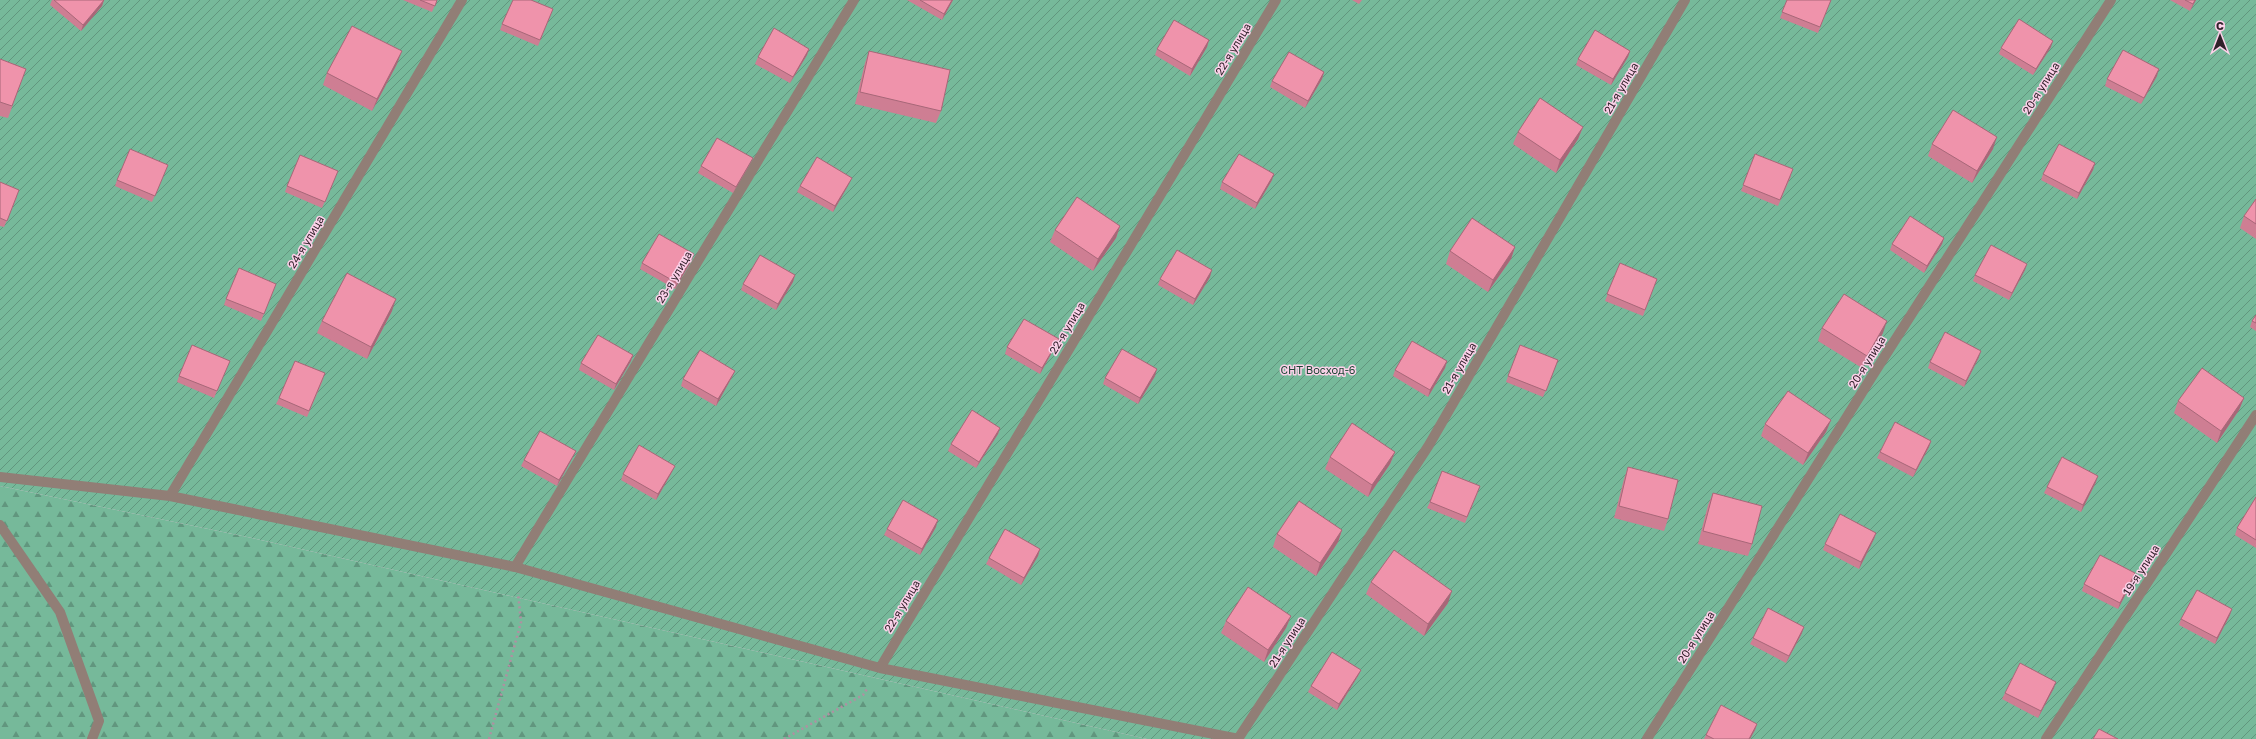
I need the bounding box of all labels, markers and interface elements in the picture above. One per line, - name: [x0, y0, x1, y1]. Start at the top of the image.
- north arrow: [2200, 16, 2240, 56]
- text: С: [2216, 19, 2224, 32]
- street label: 22-я улица: [1212, 20, 1253, 77]
- street label: 20-я улица: [2020, 59, 2062, 116]
- street label: 21-я улица: [1601, 60, 1640, 116]
- street label: 24-я улица: [285, 213, 326, 270]
- street label: 23-я улица: [653, 248, 694, 305]
- street label: 22-я улица: [1046, 299, 1087, 356]
- street label: 20-я улица: [1846, 333, 1888, 390]
- street label: 21-я улица: [1439, 340, 1478, 396]
- park label: СНТ Восход-6: [1280, 363, 1356, 376]
- street label: 19-я улица: [2119, 542, 2162, 597]
- street label: 22-я улица: [881, 577, 922, 634]
- street label: 20-я улица: [1675, 608, 1717, 665]
- street label: 21-я улица: [1266, 614, 1308, 669]

